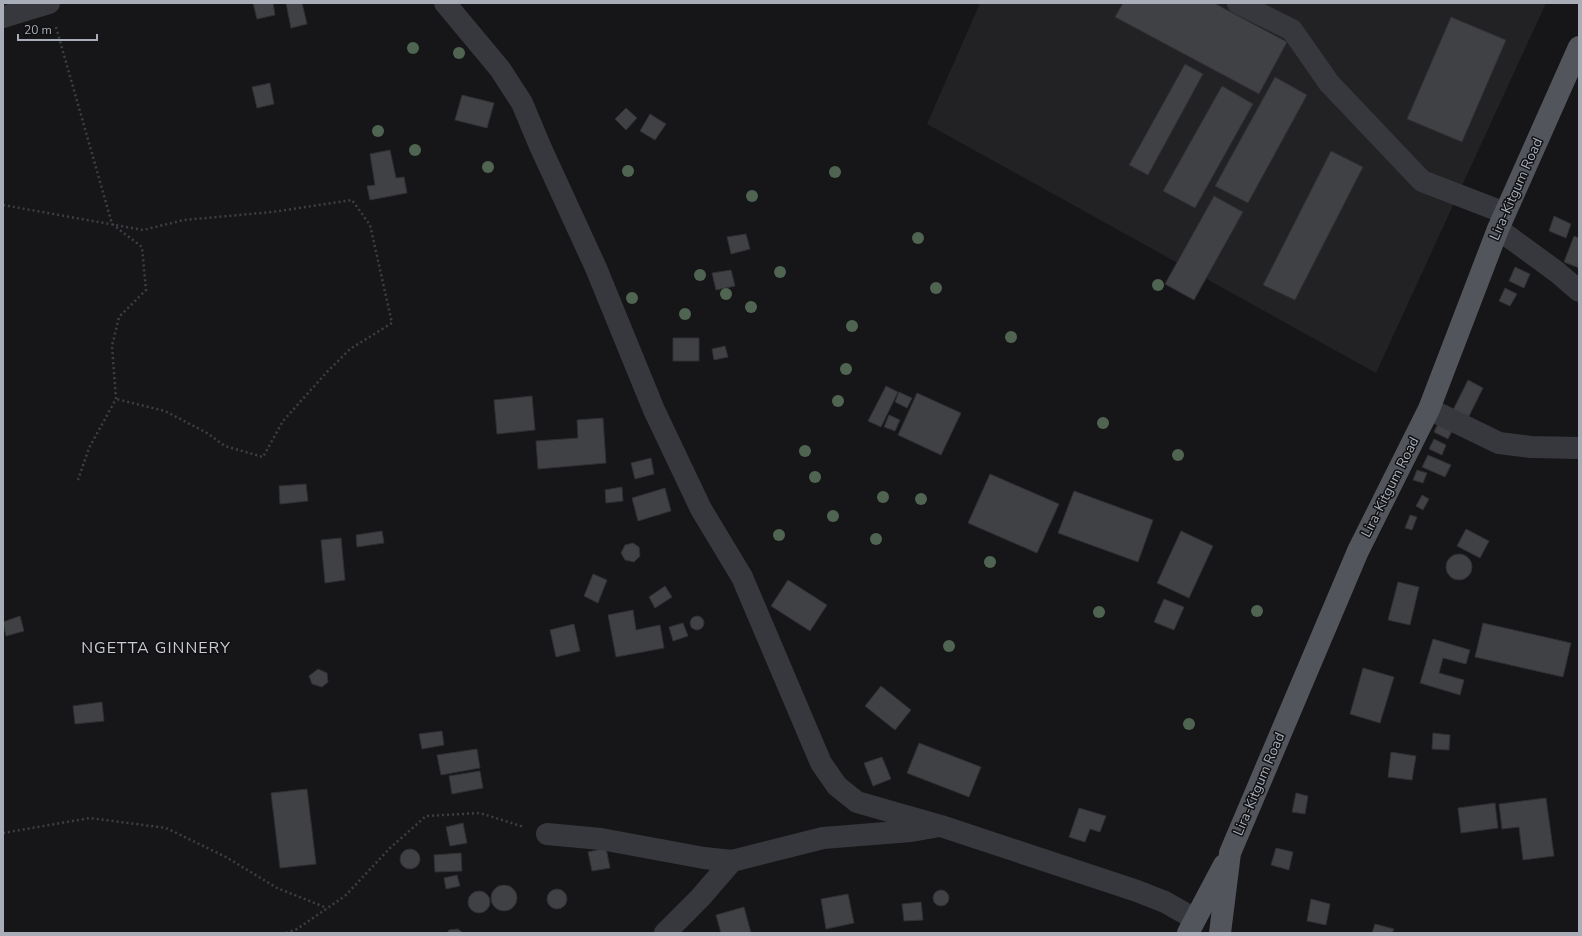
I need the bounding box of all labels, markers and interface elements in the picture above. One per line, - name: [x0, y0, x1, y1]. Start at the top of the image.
- scale bar: [18, 16, 97, 42]
- text: 20 m: [24, 22, 52, 38]
- street label: Lira-Kitgum Road: [1485, 135, 1547, 243]
- street label: Lira-Kitgum Road: [1357, 434, 1423, 540]
- district label: NGETTA GINNERY: [81, 637, 231, 659]
- street label: Lira-Kitgum Road: [1229, 730, 1289, 838]

